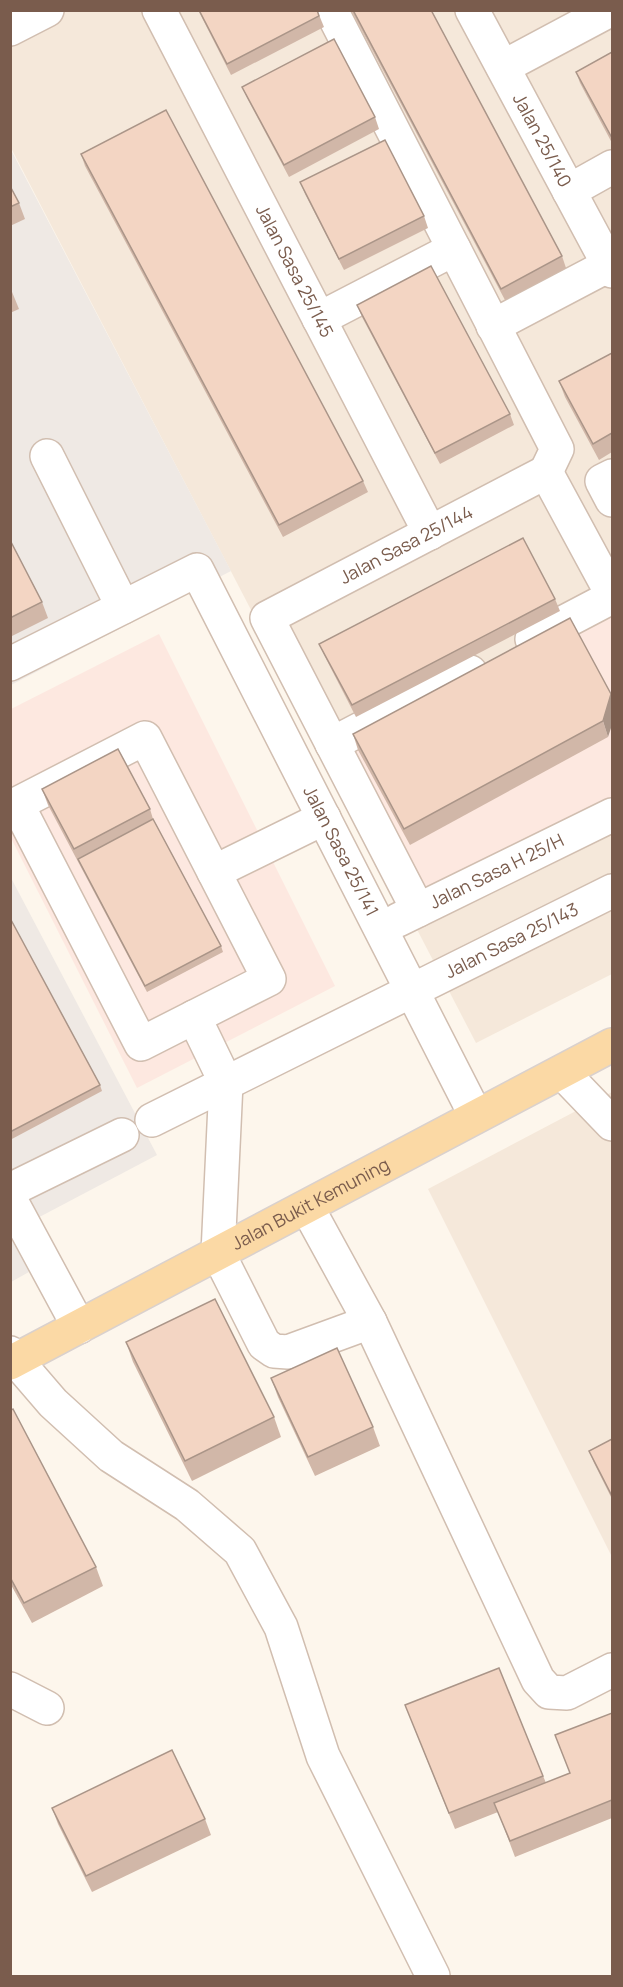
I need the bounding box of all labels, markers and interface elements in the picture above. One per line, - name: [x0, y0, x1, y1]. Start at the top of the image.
- street label: Jalan 25/140: [508, 89, 578, 191]
- street label: Jalan Sasa 25/145: [251, 200, 340, 341]
- street label: Jalan Sasa 25/144: [335, 499, 477, 589]
- street label: Jalan Sasa 25/141: [298, 781, 385, 920]
- street label: Jalan Sasa H 25/H: [425, 828, 568, 914]
- street label: Jalan Sasa 25/143: [441, 897, 582, 983]
- street label: Jalan Bukit Kemuning: [227, 1152, 393, 1255]

